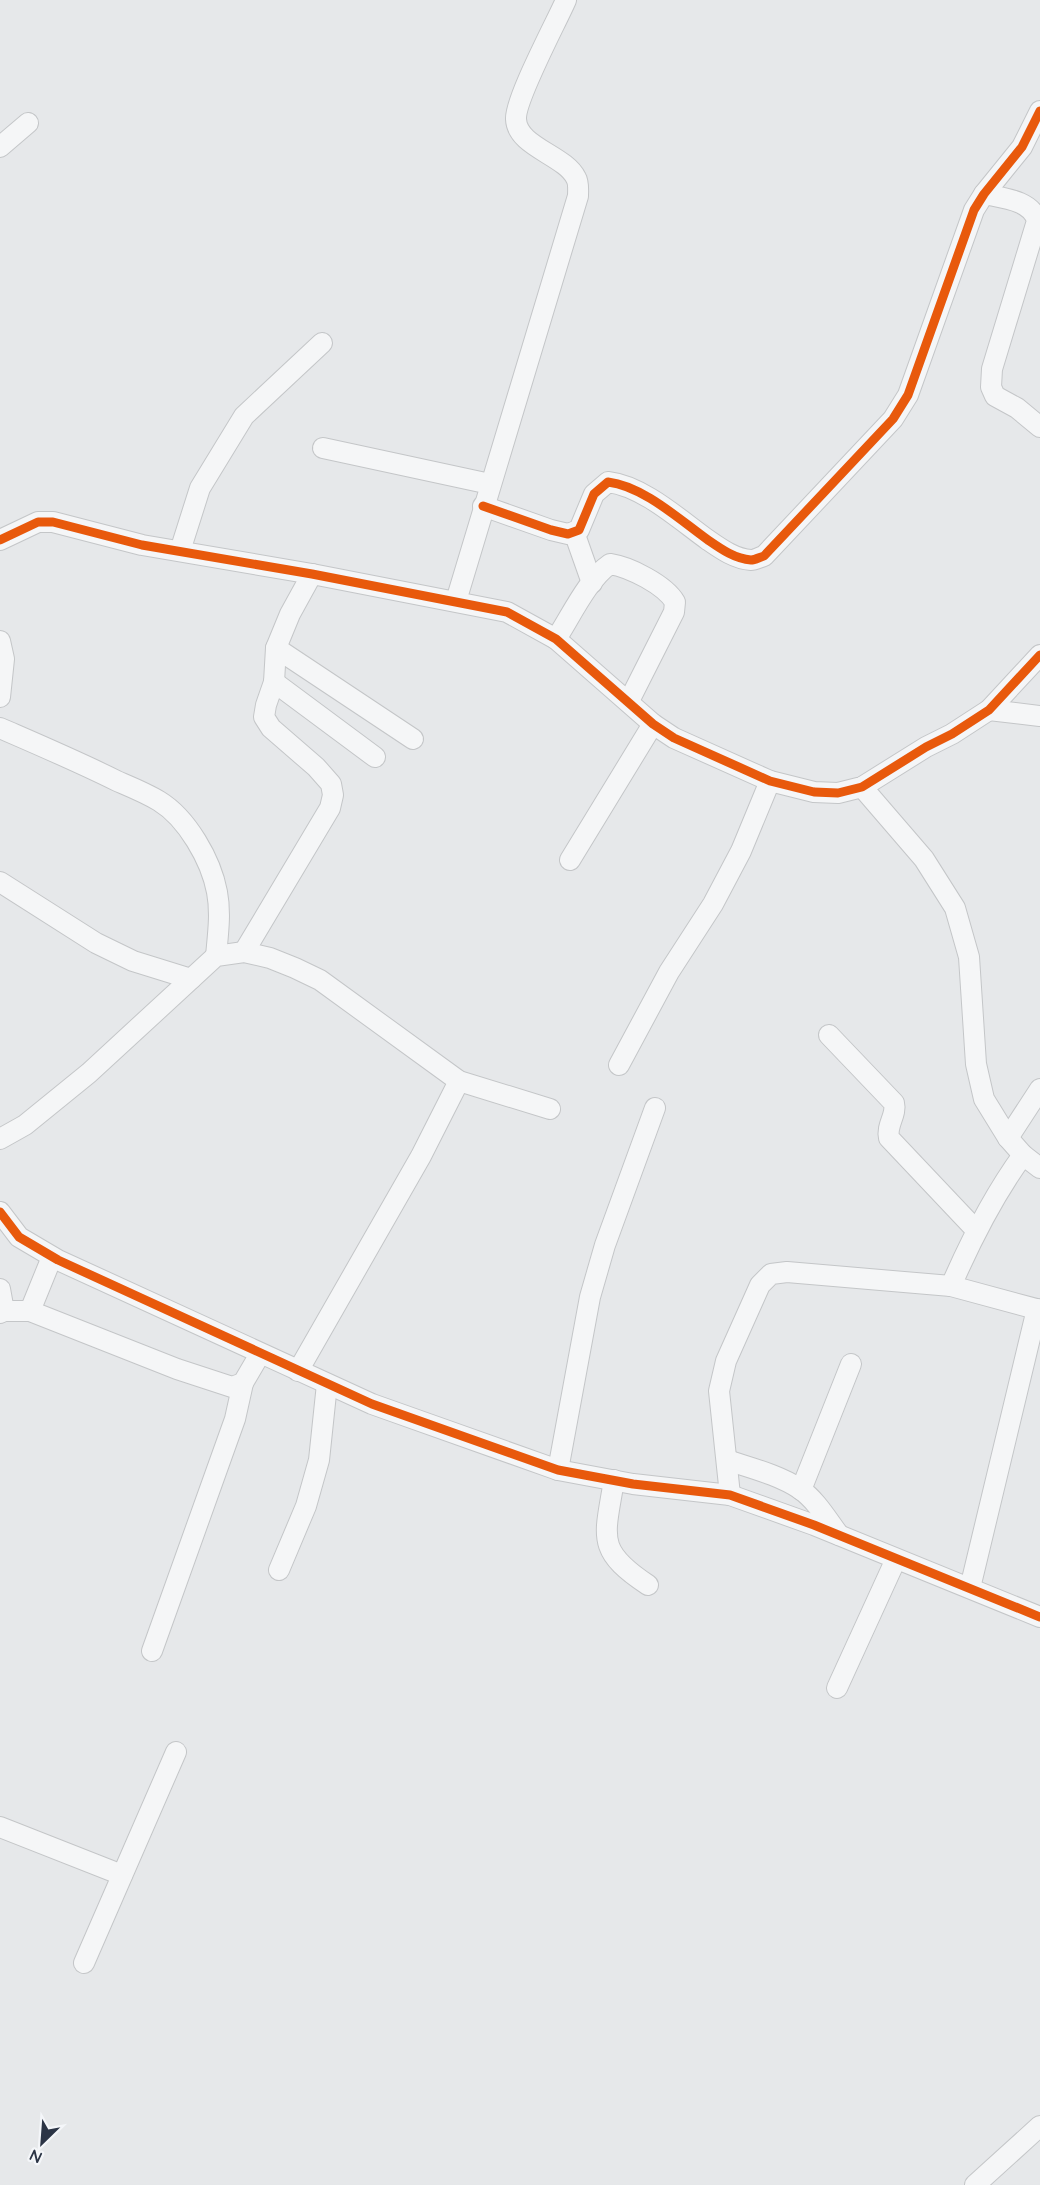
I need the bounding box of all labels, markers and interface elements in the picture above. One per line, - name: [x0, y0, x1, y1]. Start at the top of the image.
- north arrow: [12, 2113, 72, 2173]
- text: N: [26, 2145, 45, 2168]

